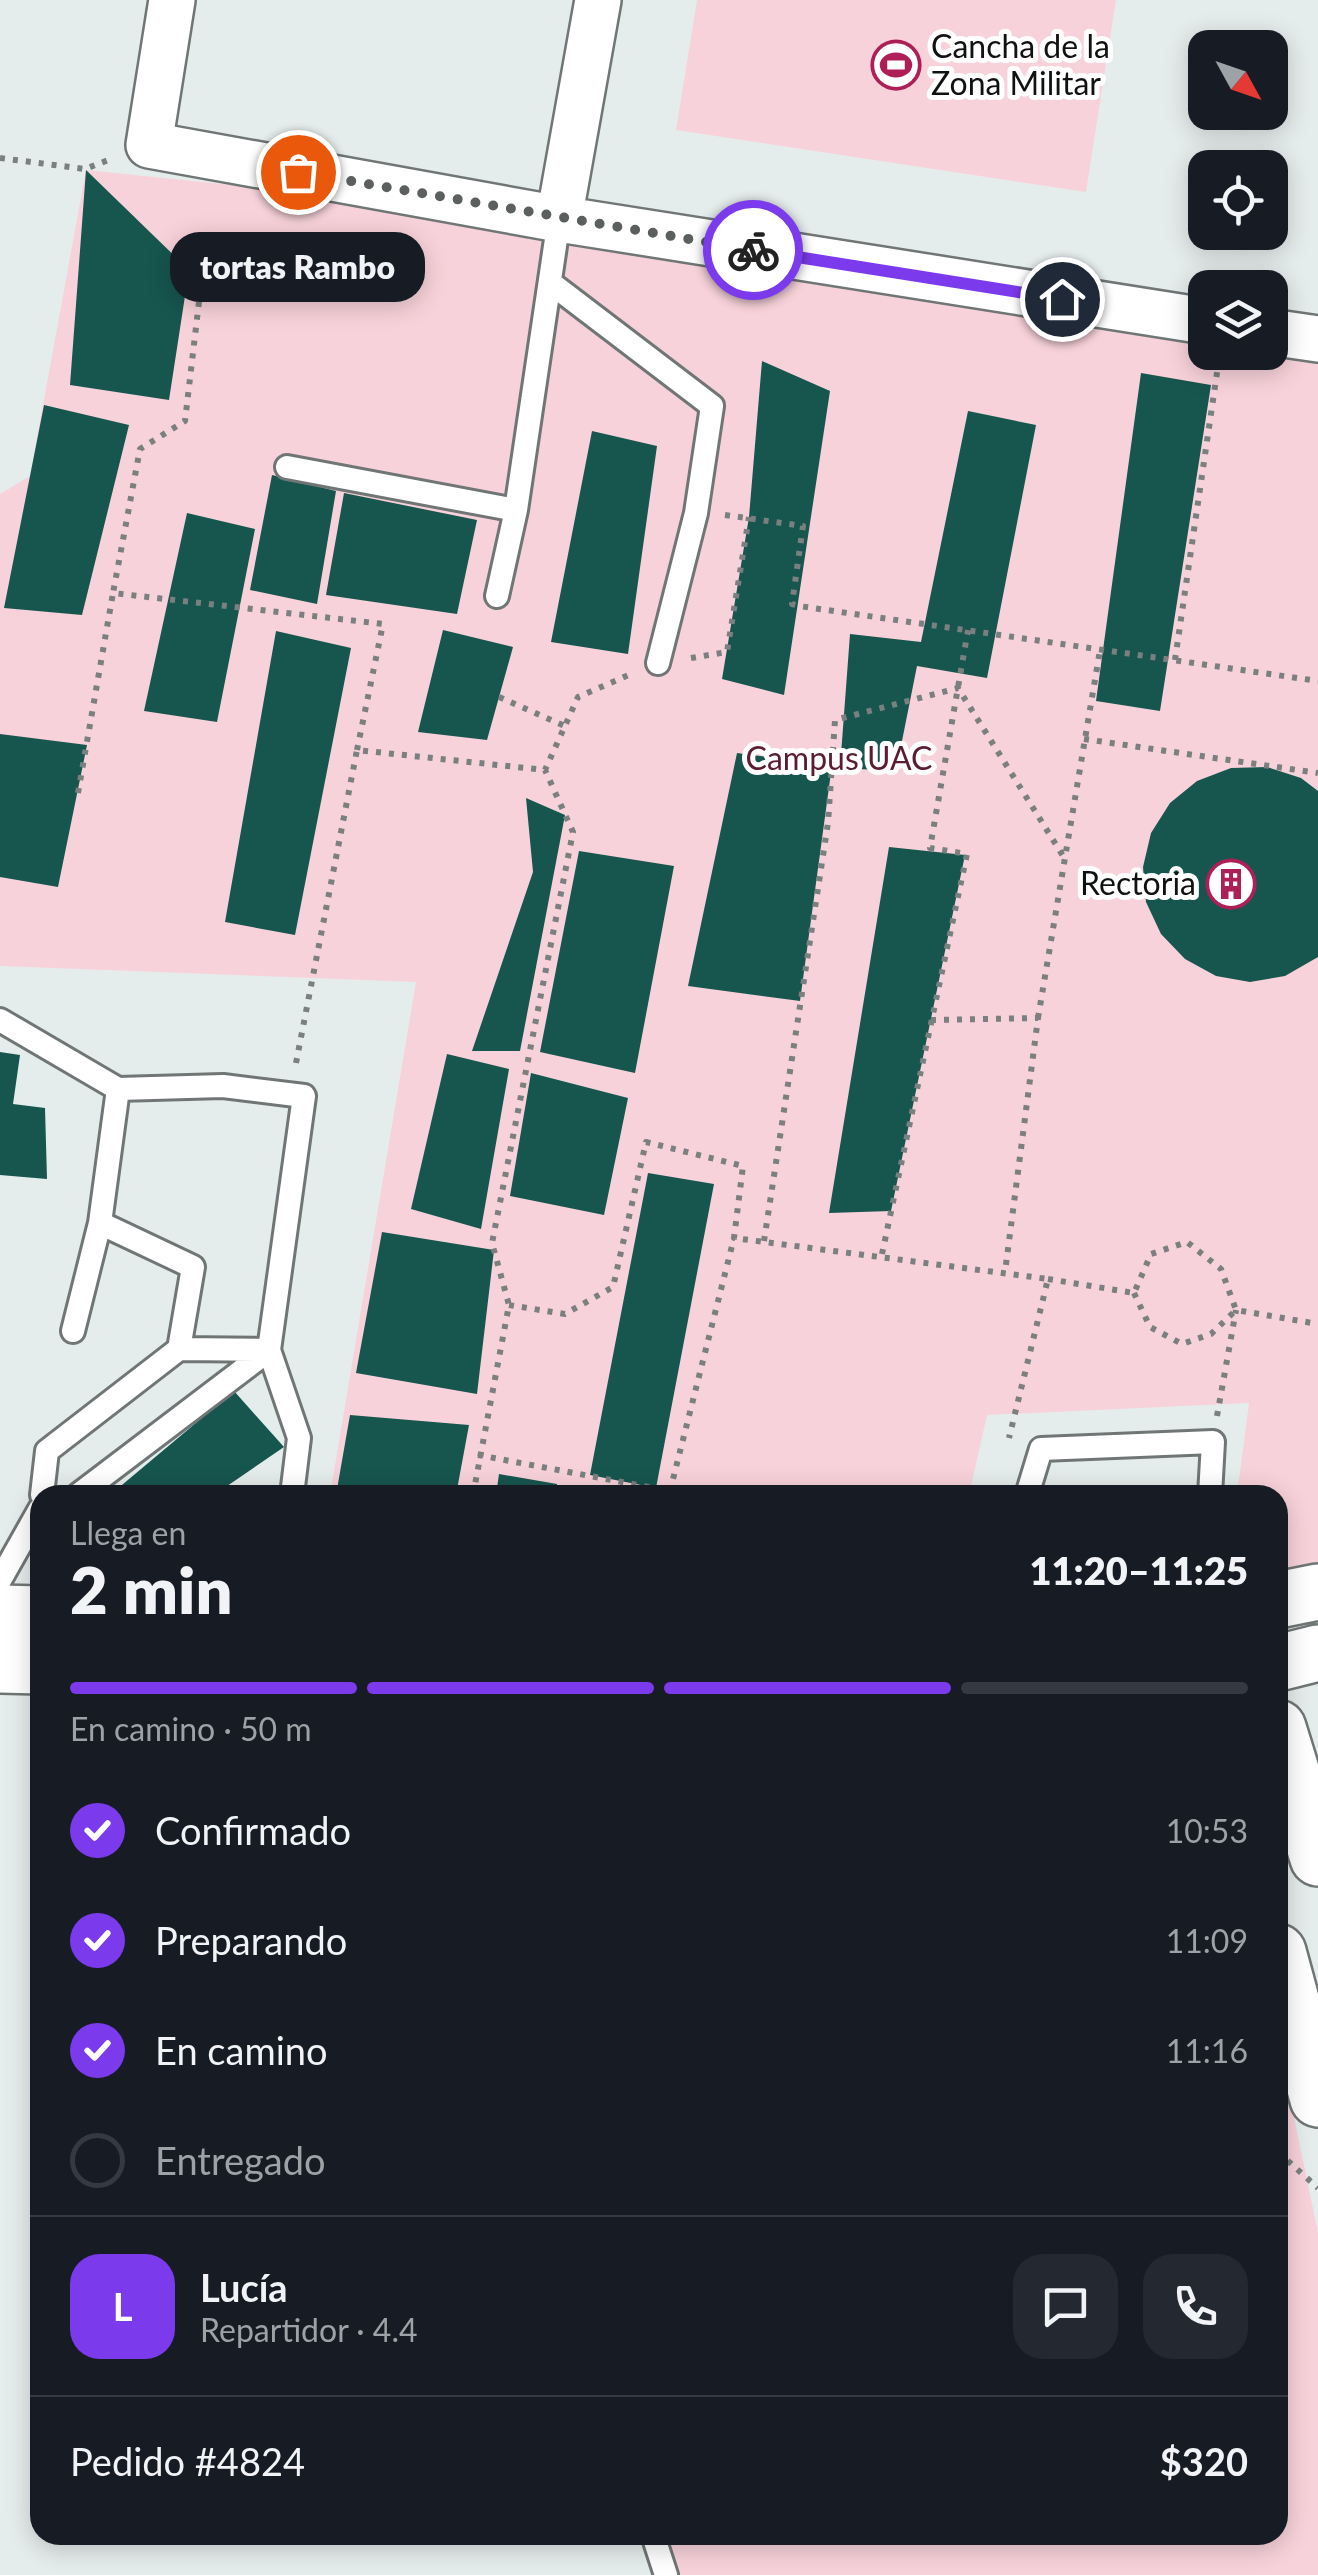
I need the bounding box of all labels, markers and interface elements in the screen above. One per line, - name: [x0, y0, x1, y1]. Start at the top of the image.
- place label: Cancha de la Zona Militar: [931, 26, 1110, 102]
- north arrow: [1188, 30, 1288, 130]
- map controls: [1188, 30, 1288, 370]
- sports icon: Cancha de la Zona Militar: [870, 39, 922, 91]
- pin: [256, 130, 341, 215]
- icon: bag: [271, 145, 326, 200]
- button: locate: [1188, 150, 1288, 250]
- courier: [703, 200, 803, 300]
- icon: bike: [726, 223, 781, 278]
- callout: tortas Rambo: [170, 232, 426, 302]
- text: tortas Rambo: [200, 247, 395, 286]
- pin: [1020, 257, 1105, 342]
- button: layers: [1188, 270, 1288, 370]
- icon: home: [1035, 272, 1090, 327]
- park label: Campus UAC: [746, 738, 932, 777]
- building icon: Rectoria: [1205, 858, 1257, 910]
- place label: Rectoria: [1080, 863, 1196, 902]
- text: Llega en: [70, 1513, 186, 1552]
- text: 11:20–11:25: [1029, 1547, 1248, 1593]
- text: 2 min: [70, 1550, 232, 1628]
- text: En camino · 50 m: [70, 1709, 312, 1748]
- icon: check: [70, 1803, 125, 1858]
- text: Confirmado: [155, 1807, 351, 1853]
- text: 10:53: [1166, 1811, 1248, 1850]
- icon: check: [70, 1913, 125, 1968]
- text: Preparando: [155, 1917, 347, 1963]
- text: 11:09: [1166, 1921, 1248, 1960]
- icon: check: [70, 2023, 125, 2078]
- text: En camino: [155, 2027, 328, 2073]
- text: 11:16: [1166, 2031, 1248, 2070]
- text: Entregado: [155, 2137, 326, 2183]
- button: chat: [1013, 2254, 1118, 2359]
- button: phone: [1143, 2254, 1248, 2359]
- text: Lucía: [200, 2264, 288, 2310]
- text: L: [113, 2283, 132, 2329]
- text: Repartidor · 4.4: [200, 2310, 418, 2349]
- text: Pedido #4824: [70, 2438, 305, 2484]
- text: $320: [1160, 2438, 1248, 2484]

